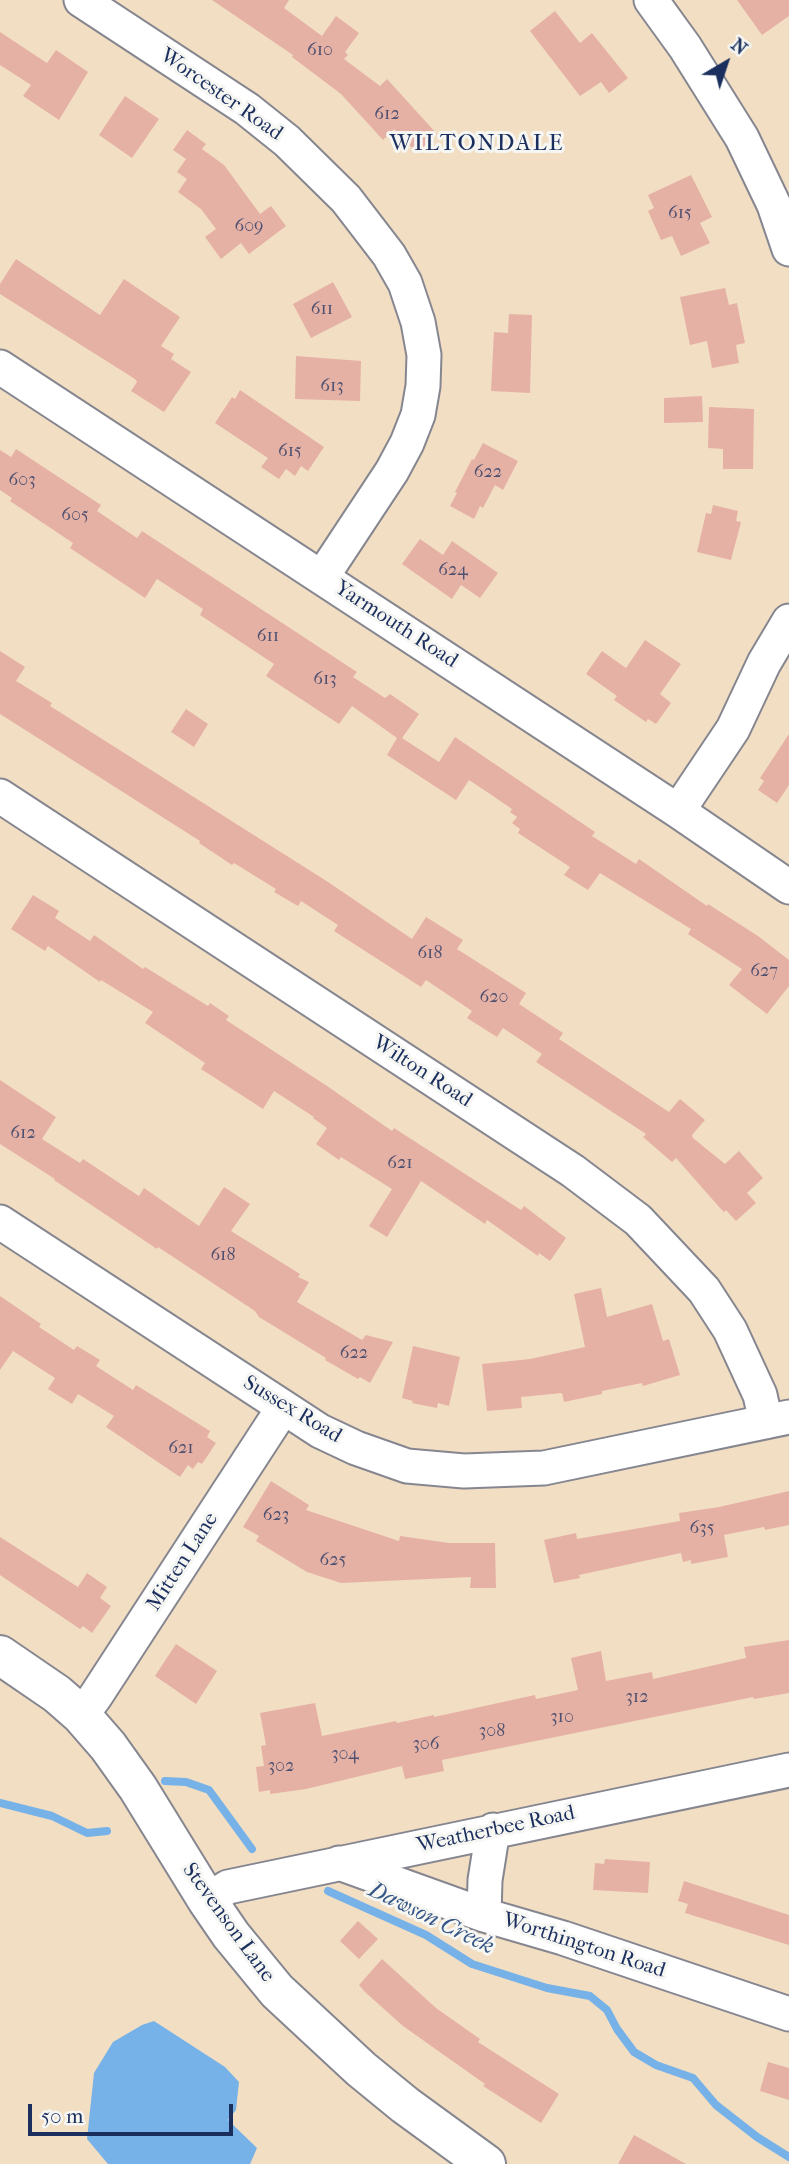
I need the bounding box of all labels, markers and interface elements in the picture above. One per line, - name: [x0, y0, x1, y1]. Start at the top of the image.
- north arrow: [691, 28, 761, 98]
- text: N: [727, 34, 752, 60]
- house number: 610: [307, 40, 333, 62]
- street label: Worcester Road: [155, 43, 287, 147]
- house number: 612: [374, 104, 400, 126]
- district label: WILTONDALE: [391, 130, 563, 158]
- house number: 615: [668, 203, 692, 225]
- house number: 609: [234, 216, 264, 238]
- house number: 611: [311, 299, 333, 321]
- house number: 613: [320, 376, 344, 398]
- house number: 615: [278, 441, 302, 463]
- house number: 622: [474, 462, 502, 484]
- house number: 603: [8, 470, 36, 492]
- house number: 605: [61, 505, 89, 527]
- house number: 624: [438, 560, 468, 582]
- street label: Yarmouth Road: [330, 576, 462, 674]
- house number: 611: [257, 626, 279, 648]
- house number: 613: [313, 669, 337, 691]
- house number: 618: [417, 943, 443, 965]
- house number: 627: [750, 961, 778, 983]
- house number: 620: [480, 987, 508, 1009]
- street label: Wilton Road: [367, 1030, 477, 1114]
- house number: 612: [10, 1123, 36, 1145]
- house number: 621: [387, 1153, 413, 1175]
- house number: 618: [210, 1245, 236, 1267]
- house number: 622: [340, 1343, 368, 1365]
- street label: Sussex Road: [238, 1371, 346, 1449]
- house number: 621: [168, 1438, 194, 1460]
- house number: 623: [263, 1505, 289, 1527]
- street label: Mitten Lane: [142, 1508, 224, 1616]
- house number: 635: [690, 1518, 714, 1540]
- house number: 625: [320, 1550, 346, 1572]
- house number: 312: [625, 1687, 649, 1709]
- house number: 310: [550, 1707, 574, 1729]
- house number: 308: [479, 1721, 505, 1743]
- house number: 306: [412, 1734, 440, 1756]
- house number: 304: [331, 1744, 359, 1766]
- house number: 302: [268, 1756, 294, 1778]
- street label: Weatherbee Road: [415, 1801, 577, 1859]
- street label: Stevenson Lane: [176, 1859, 280, 1987]
- water label: Dawson Creek: [364, 1877, 498, 1961]
- street label: Worthington Road: [500, 1908, 668, 1984]
- scale bar: [32, 2090, 236, 2134]
- text: 50 m: [41, 2104, 84, 2128]

